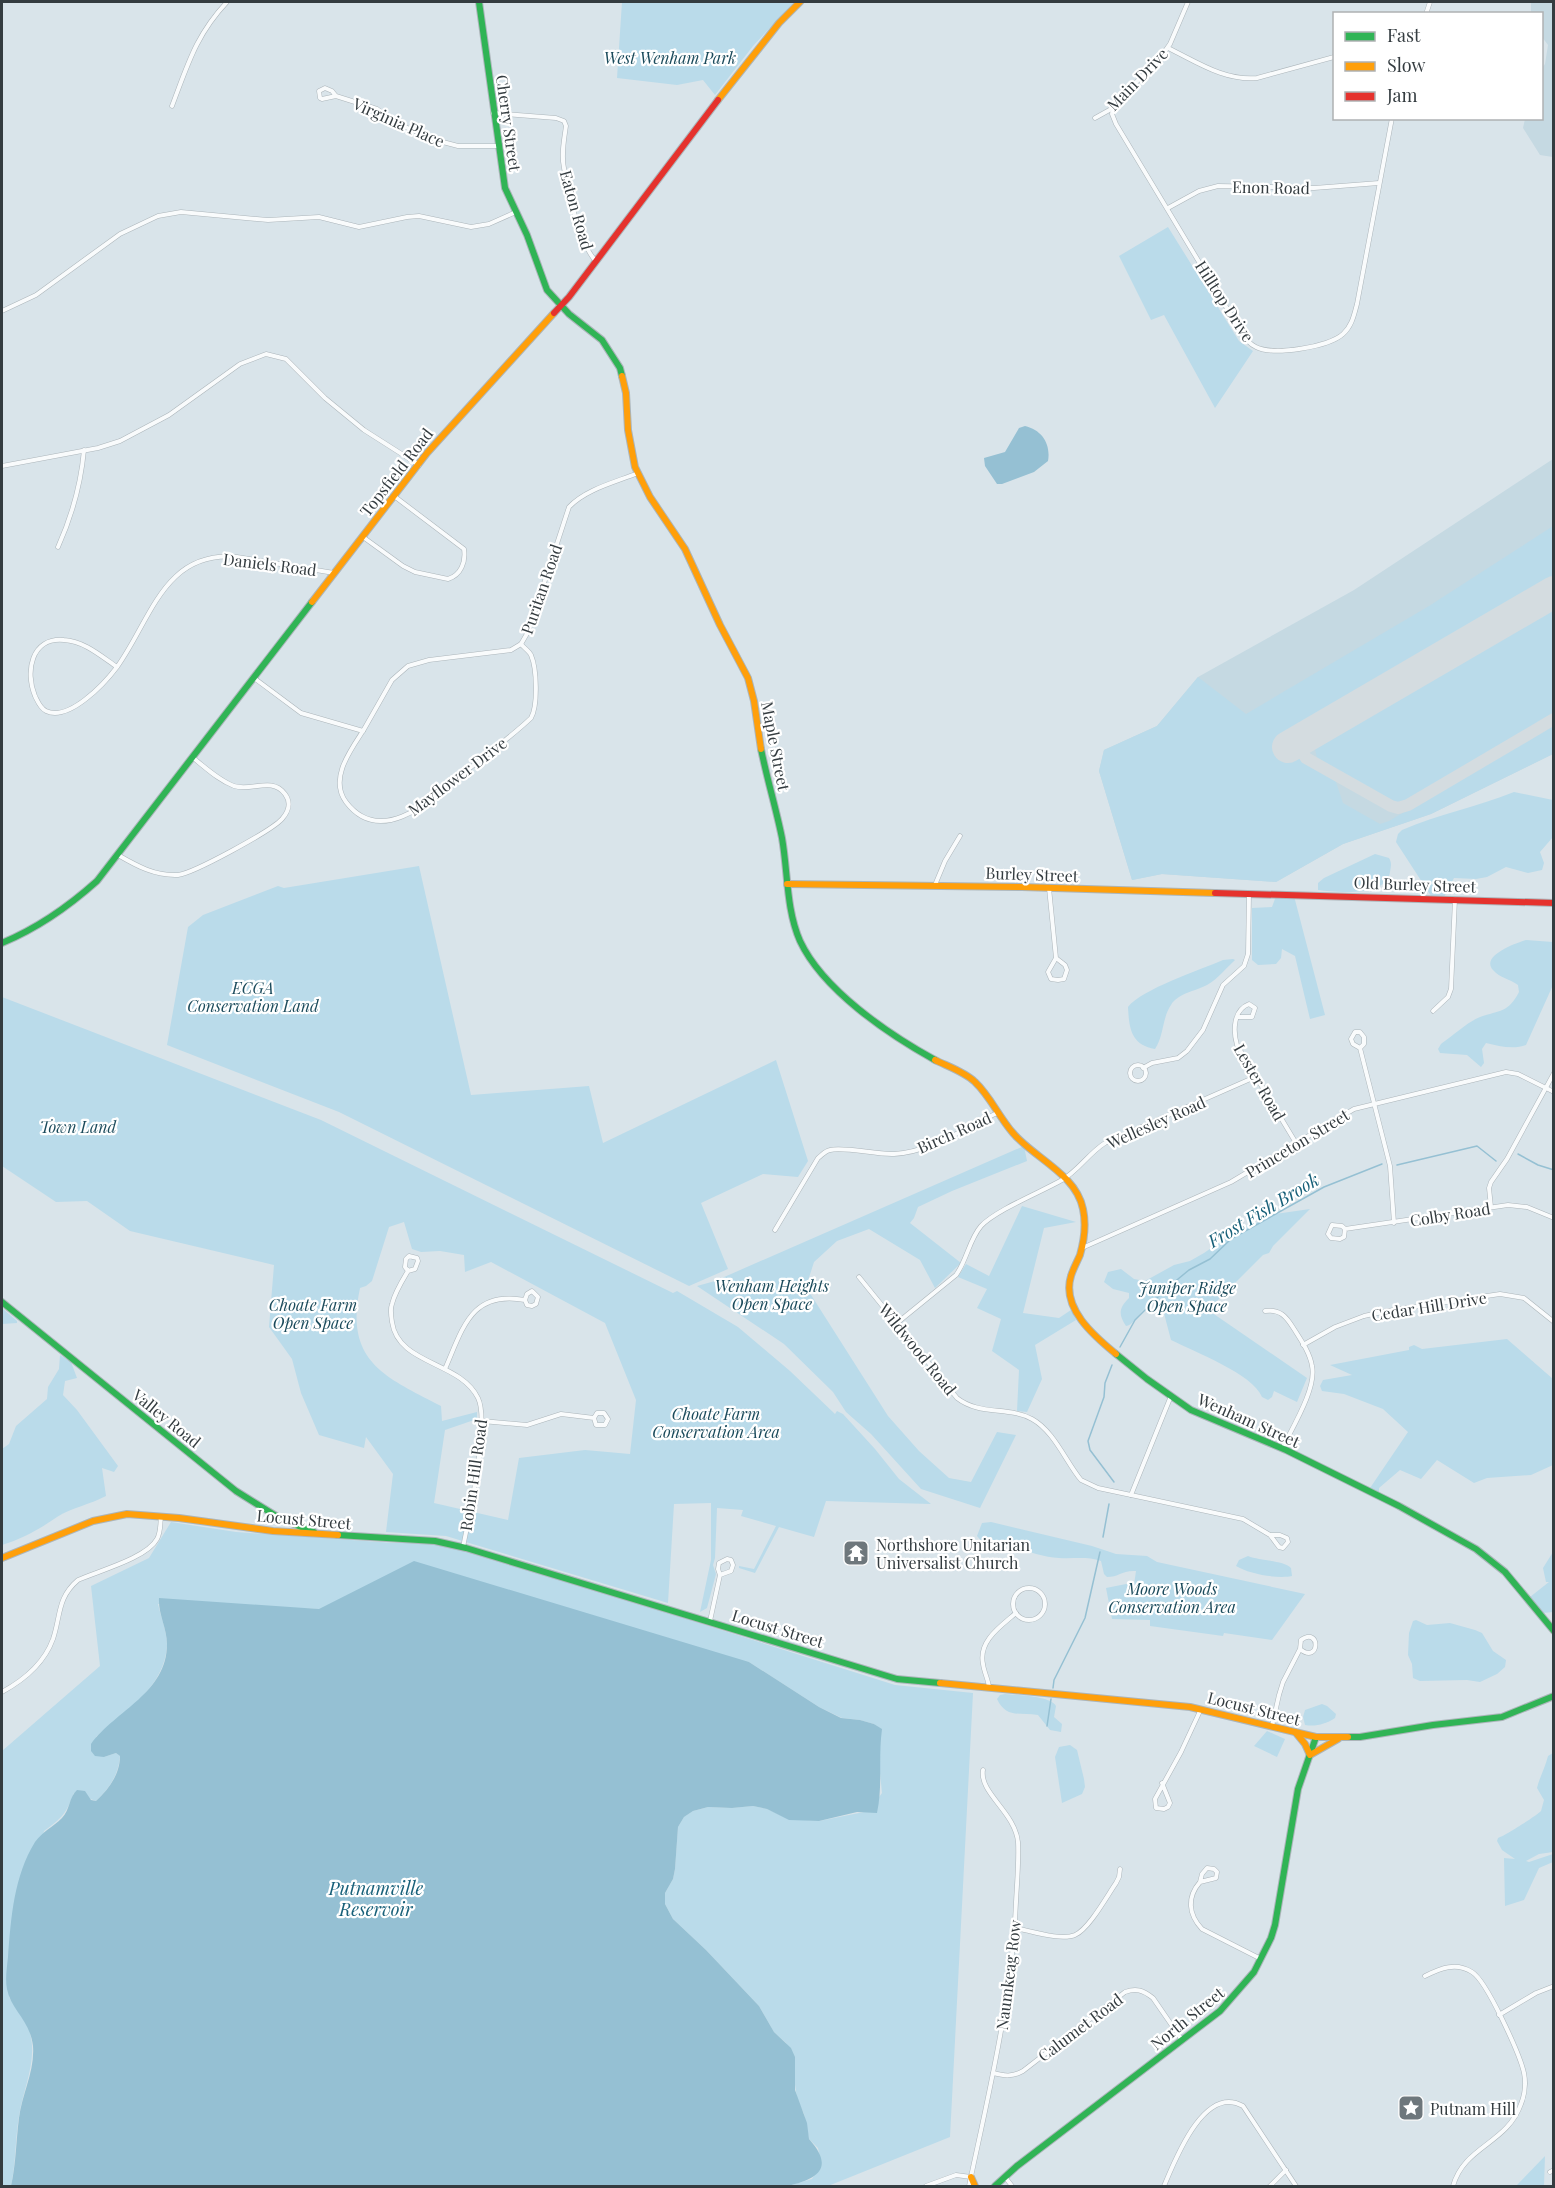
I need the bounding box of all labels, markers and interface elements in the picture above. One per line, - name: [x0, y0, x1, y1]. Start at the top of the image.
- legend: [1333, 12, 1543, 120]
- text: Fast: [1387, 23, 1421, 47]
- street label: Main Drive: [1102, 43, 1172, 115]
- park label: West Wenham Park: [604, 47, 736, 68]
- text: Slow: [1387, 53, 1425, 77]
- street label: Cherry Street: [492, 73, 526, 173]
- text: Jam: [1386, 83, 1417, 107]
- street label: Virginia Place: [349, 92, 448, 152]
- street label: Eaton Road: [556, 168, 598, 252]
- street label: Enon Road: [1232, 176, 1310, 198]
- street label: Hilltop Drive: [1191, 256, 1259, 346]
- street label: Topsfield Road: [355, 424, 437, 520]
- street label: Puritan Road: [516, 541, 566, 637]
- street label: Daniels Road: [222, 548, 318, 580]
- street label: Maple Street: [757, 700, 795, 793]
- street label: Mayflower Drive: [403, 732, 511, 820]
- street label: Burley Street: [985, 862, 1079, 886]
- street label: Old Burley Street: [1353, 871, 1477, 897]
- park label: ECGA Conservation Land: [187, 977, 320, 1016]
- street label: Lester Road: [1230, 1040, 1290, 1124]
- street label: Wellesley Road: [1102, 1091, 1209, 1154]
- street label: Princeton Street: [1241, 1104, 1353, 1182]
- street label: Birch Road: [914, 1106, 994, 1158]
- park label: Town Land: [40, 1116, 118, 1137]
- water label: Frost Fish Brook: [1202, 1167, 1323, 1253]
- street label: Colby Road: [1408, 1197, 1492, 1231]
- park label: Wenham Heights Open Space: [715, 1275, 829, 1314]
- park label: Juniper Ridge Open Space: [1138, 1277, 1236, 1316]
- street label: Cedar Hill Drive: [1370, 1287, 1488, 1325]
- park label: Choate Farm Open Space: [269, 1294, 357, 1333]
- street label: Wildwood Road: [874, 1298, 961, 1399]
- street label: Valley Road: [128, 1383, 205, 1452]
- street label: Wenham Street: [1194, 1388, 1304, 1452]
- park label: Choate Farm Conservation Area: [652, 1403, 780, 1442]
- street label: Robin Hill Road: [455, 1418, 491, 1532]
- street label: Locust Street: [256, 1504, 352, 1534]
- place label: Northshore Unitarian Universalist Church: [876, 1534, 1030, 1573]
- temple icon: Northshore Unitarian Universalist Church: [841, 1538, 871, 1568]
- park label: Moore Woods Conservation Area: [1108, 1578, 1236, 1617]
- street label: Locust Street: [730, 1604, 827, 1652]
- street label: Locust Street: [1205, 1686, 1303, 1730]
- water label: Putnamville Reservoir: [328, 1876, 423, 1921]
- street label: Naumkeag Row: [991, 1918, 1025, 2031]
- street label: North Street: [1146, 1982, 1228, 2054]
- street label: Calumet Road: [1033, 1988, 1127, 2066]
- place icon: Putnam Hill: [1396, 2093, 1426, 2123]
- place label: Putnam Hill: [1430, 2098, 1516, 2119]

